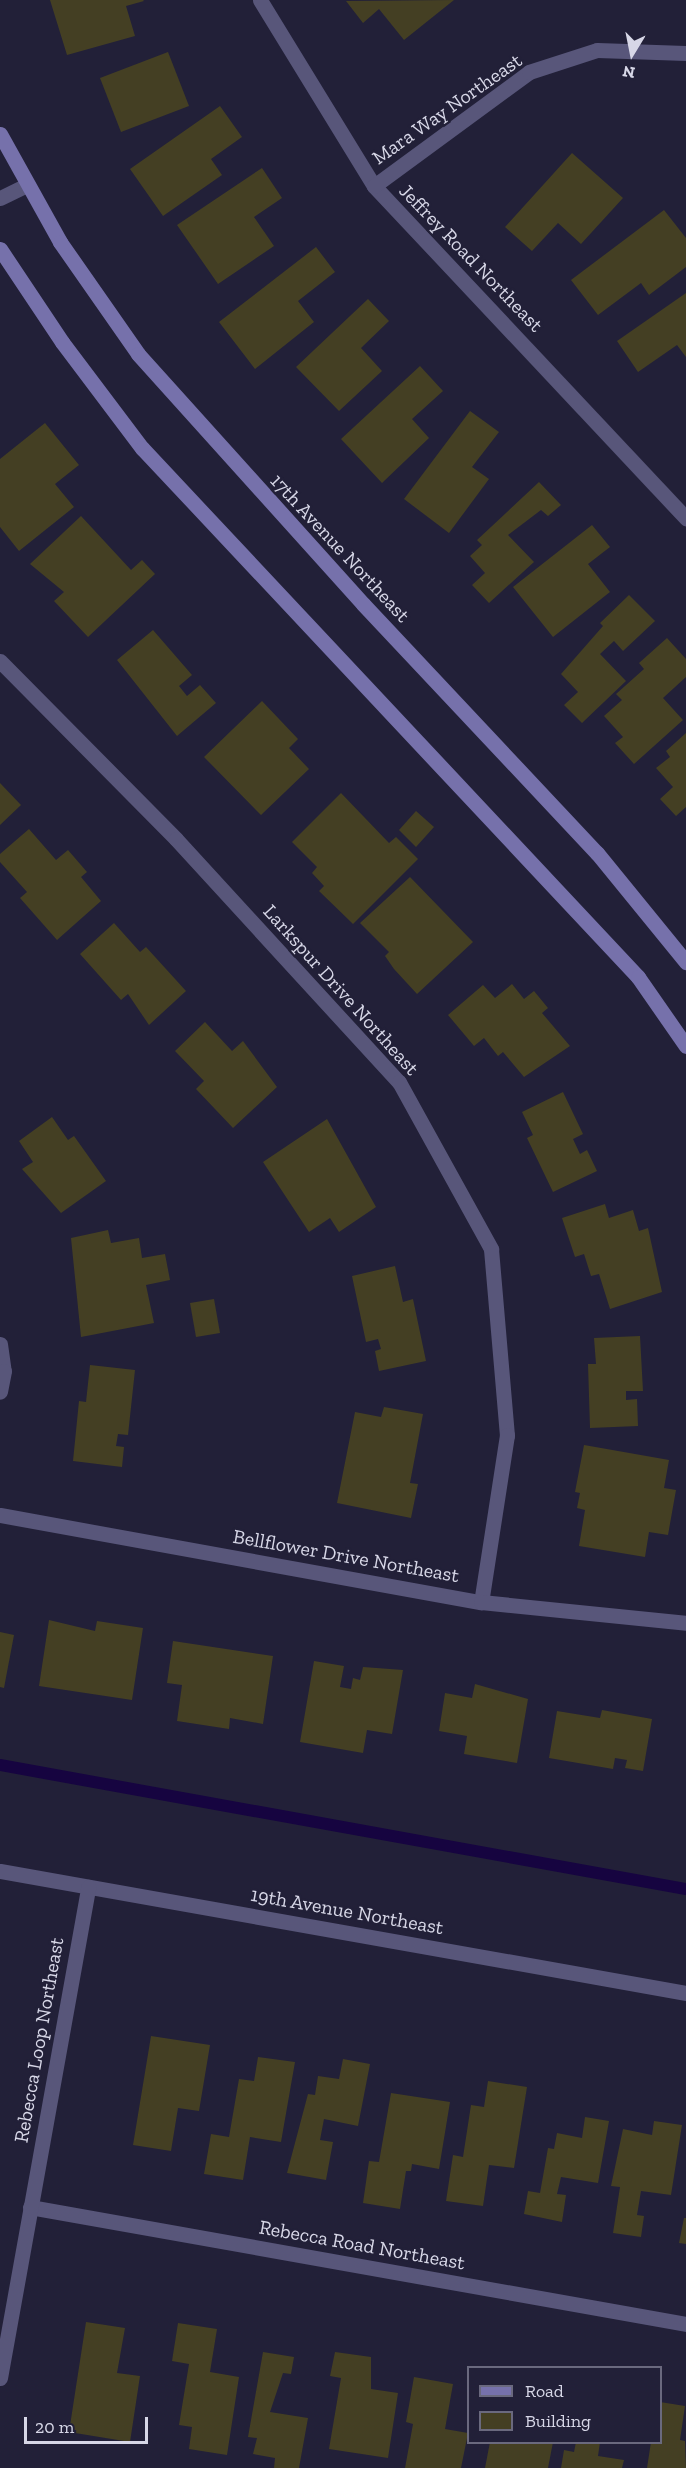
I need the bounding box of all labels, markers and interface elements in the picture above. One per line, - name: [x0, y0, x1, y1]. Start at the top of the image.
- north arrow: [602, 24, 662, 84]
- street label: Mara Way Northeast: [367, 48, 527, 170]
- text: N: [621, 62, 636, 83]
- street label: Jeffrey Road Northeast: [394, 179, 548, 337]
- street label: 17th Avenue Northeast: [265, 469, 415, 627]
- street label: Larkspur Drive Northeast: [258, 900, 424, 1080]
- street label: Bellflower Drive Northeast: [231, 1524, 461, 1588]
- street label: 19th Avenue Northeast: [248, 1882, 446, 1940]
- street label: Rebecca Loop Northeast: [9, 1935, 69, 2145]
- street label: Rebecca Road Northeast: [257, 2215, 467, 2275]
- legend: [467, 2366, 662, 2444]
- text: Road: [525, 2380, 564, 2402]
- scale bar: [27, 2405, 152, 2443]
- text: Building: [525, 2410, 591, 2432]
- text: 20 m: [35, 2416, 74, 2438]

